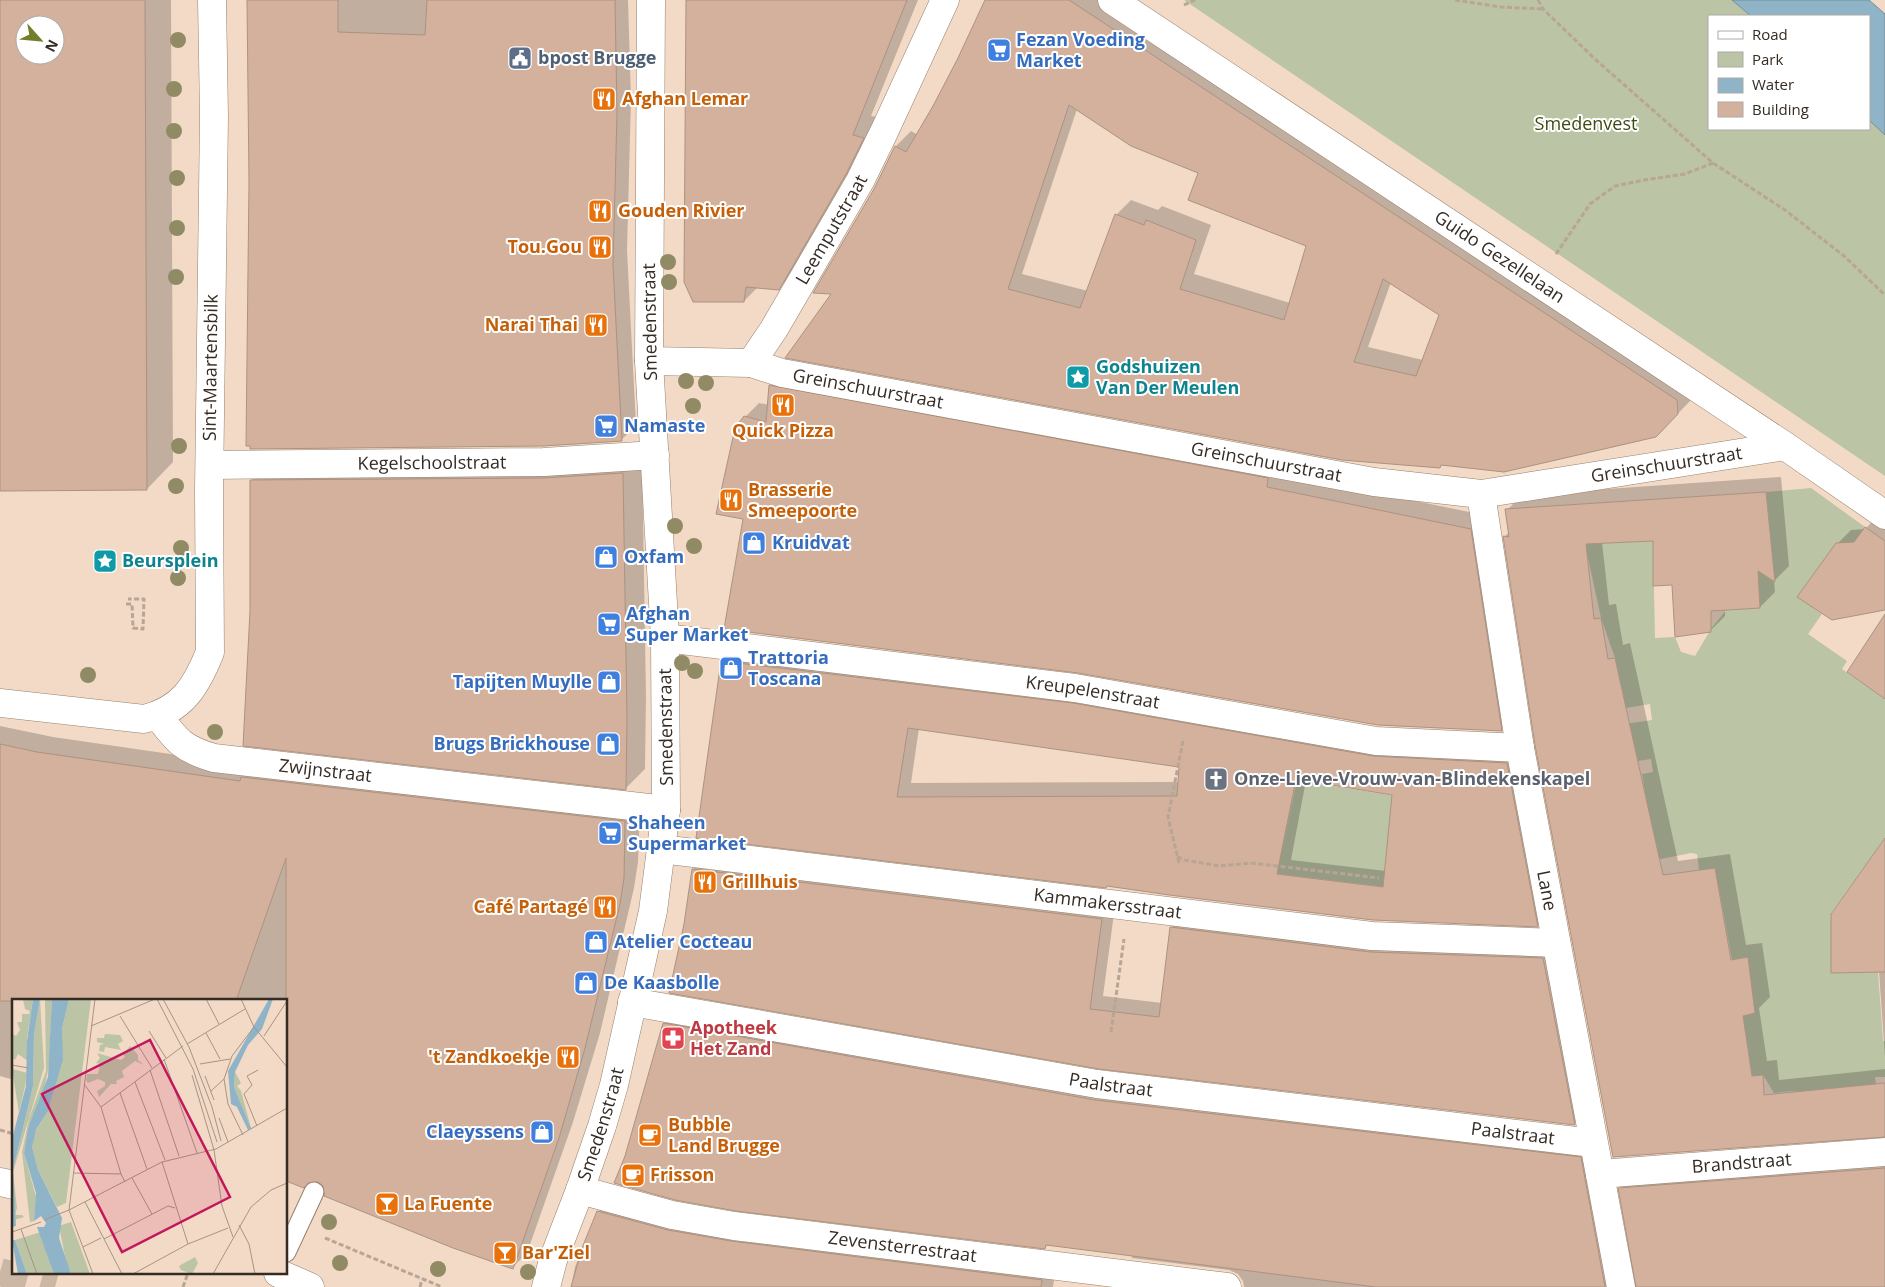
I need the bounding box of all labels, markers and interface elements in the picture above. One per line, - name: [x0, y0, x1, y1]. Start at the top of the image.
- north arrow: [15, 15, 65, 65]
- legend: [1708, 15, 1870, 130]
- text: Road: [1752, 24, 1788, 44]
- place label: Fezan Voeding Market: [1016, 27, 1145, 72]
- text: N: [41, 37, 63, 56]
- supermarket icon: Fezan Voeding Market: [986, 37, 1012, 63]
- public building icon: bpost Brugge: [507, 45, 533, 71]
- place label: bpost Brugge: [538, 45, 656, 69]
- text: Park: [1752, 49, 1783, 69]
- text: Water: [1752, 74, 1794, 94]
- restaurant icon: Afghan Lemar: [591, 86, 617, 112]
- place label: Afghan Lemar: [622, 86, 748, 110]
- text: Building: [1752, 99, 1809, 119]
- park label: Smedenvest: [1535, 111, 1637, 135]
- street label: Leemputstraat: [789, 170, 872, 289]
- restaurant icon: Gouden Rivier: [587, 198, 613, 224]
- place label: Gouden Rivier: [618, 198, 744, 222]
- street label: Guido Gezellelaan: [1430, 204, 1570, 308]
- place label: Tou.Gou: [507, 234, 582, 258]
- restaurant icon: Tou.Gou: [587, 234, 613, 260]
- street label: Smedenstraat: [636, 263, 662, 381]
- street label: Sint-Maartensbilk: [197, 293, 223, 441]
- place label: Narai Thai: [485, 312, 578, 336]
- restaurant icon: Narai Thai: [583, 312, 609, 338]
- place label: Godshuizen Van Der Meulen: [1096, 354, 1239, 399]
- street label: Greinschuurstraat: [791, 362, 945, 413]
- place icon: Godshuizen Van Der Meulen: [1065, 364, 1091, 390]
- restaurant icon: Quick Pizza: [770, 392, 796, 418]
- supermarket icon: Namaste: [593, 413, 619, 439]
- place label: Namaste: [624, 413, 705, 437]
- place label: Quick Pizza: [732, 418, 834, 442]
- street label: Greinschuurstraat: [1189, 436, 1344, 487]
- street label: Greinschuurstraat: [1589, 440, 1744, 487]
- street label: Kegelschoolstraat: [357, 449, 507, 475]
- place label: Brasserie Smeepoorte: [748, 477, 857, 522]
- restaurant icon: Brasserie Smeepoorte: [718, 487, 744, 513]
- shop icon: Kruidvat: [741, 530, 767, 556]
- place label: Kruidvat: [772, 530, 850, 554]
- shop icon: Oxfam: [593, 544, 619, 570]
- place label: Oxfam: [624, 544, 684, 568]
- place icon: Beursplein: [92, 548, 118, 574]
- place label: Beursplein: [122, 548, 219, 572]
- place label: Afghan Super Market: [626, 601, 748, 646]
- supermarket icon: Afghan Super Market: [596, 611, 622, 637]
- place label: Trattoria Toscana: [748, 645, 829, 690]
- shop icon: Trattoria Toscana: [718, 655, 744, 681]
- street label: Smedenstraat: [652, 668, 678, 786]
- place label: Tapijten Muylle: [453, 669, 592, 693]
- shop icon: Tapijten Muylle: [596, 669, 622, 695]
- street label: Kreupelenstraat: [1024, 669, 1162, 714]
- place label: Brugs Brickhouse: [434, 731, 590, 755]
- shop icon: Brugs Brickhouse: [595, 731, 621, 757]
- street label: Zwijnstraat: [278, 753, 373, 787]
- church icon: Onze-Lieve-Vrouw-van-Blindekenskapel: [1203, 766, 1229, 792]
- place label: Onze-Lieve-Vrouw-van-Blindekenskapel: [1234, 766, 1590, 790]
- place label: Shaheen Supermarket: [628, 810, 746, 855]
- supermarket icon: Shaheen Supermarket: [597, 820, 623, 846]
- street label: Lane: [1532, 868, 1563, 913]
- restaurant icon: Grillhuis: [692, 869, 718, 895]
- place label: Grillhuis: [722, 869, 798, 893]
- street label: Kammakersstraat: [1033, 882, 1183, 924]
- place label: Café Partagé: [474, 894, 588, 918]
- restaurant icon: Café Partagé: [592, 894, 618, 920]
- shop icon: Atelier Cocteau: [583, 929, 609, 955]
- place label: Atelier Cocteau: [614, 929, 752, 953]
- shop icon: De Kaasbolle: [573, 970, 599, 996]
- place label: De Kaasbolle: [604, 970, 719, 994]
- inset map: [12, 999, 288, 1274]
- place label: Apotheek Het Zand: [690, 1015, 778, 1060]
- pharmacy icon: Apotheek Het Zand: [660, 1025, 686, 1051]
- place label: 't Zandkoekje: [428, 1044, 550, 1068]
- restaurant icon: 't Zandkoekje: [555, 1044, 581, 1070]
- street label: Smedenstraat: [571, 1065, 629, 1184]
- street label: Paalstraat: [1067, 1066, 1154, 1102]
- place label: Bubble Land Brugge: [668, 1112, 780, 1157]
- street label: Paalstraat: [1470, 1116, 1556, 1149]
- place label: Claeyssens: [426, 1119, 524, 1143]
- shop icon: Claeyssens: [529, 1119, 555, 1145]
- cafe icon: Bubble Land Brugge: [637, 1122, 663, 1148]
- street label: Brandstraat: [1691, 1146, 1792, 1178]
- cafe icon: Frisson: [620, 1162, 646, 1188]
- place label: Frisson: [650, 1162, 714, 1186]
- bar icon: La Fuente: [374, 1191, 400, 1217]
- place label: La Fuente: [404, 1191, 492, 1215]
- street label: Zevensterrestraat: [827, 1225, 978, 1267]
- bar icon: Bar'Ziel: [492, 1240, 518, 1266]
- place label: Bar'Ziel: [522, 1240, 590, 1264]

